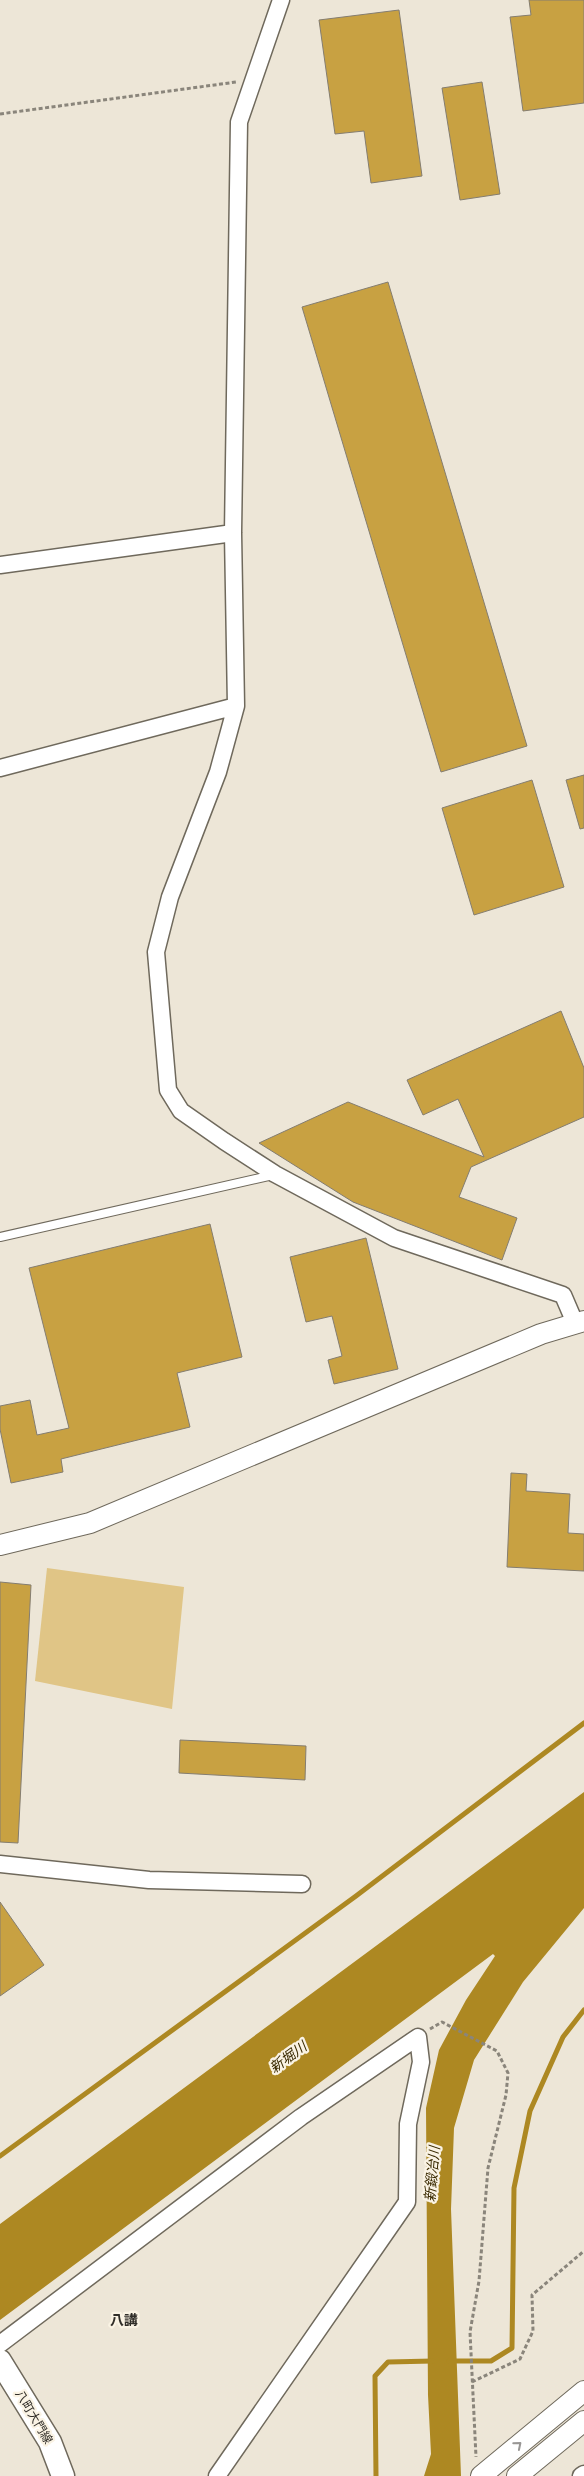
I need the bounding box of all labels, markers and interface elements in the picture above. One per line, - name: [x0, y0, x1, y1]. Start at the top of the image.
- water label: 新堀川: [266, 2036, 312, 2077]
- water label: 新鍛冶川: [421, 2143, 444, 2203]
- district label: 八講: [110, 2311, 138, 2329]
- street label: 八町大門線: [13, 2387, 56, 2446]
- one-way arrow: [512, 2442, 521, 2451]

